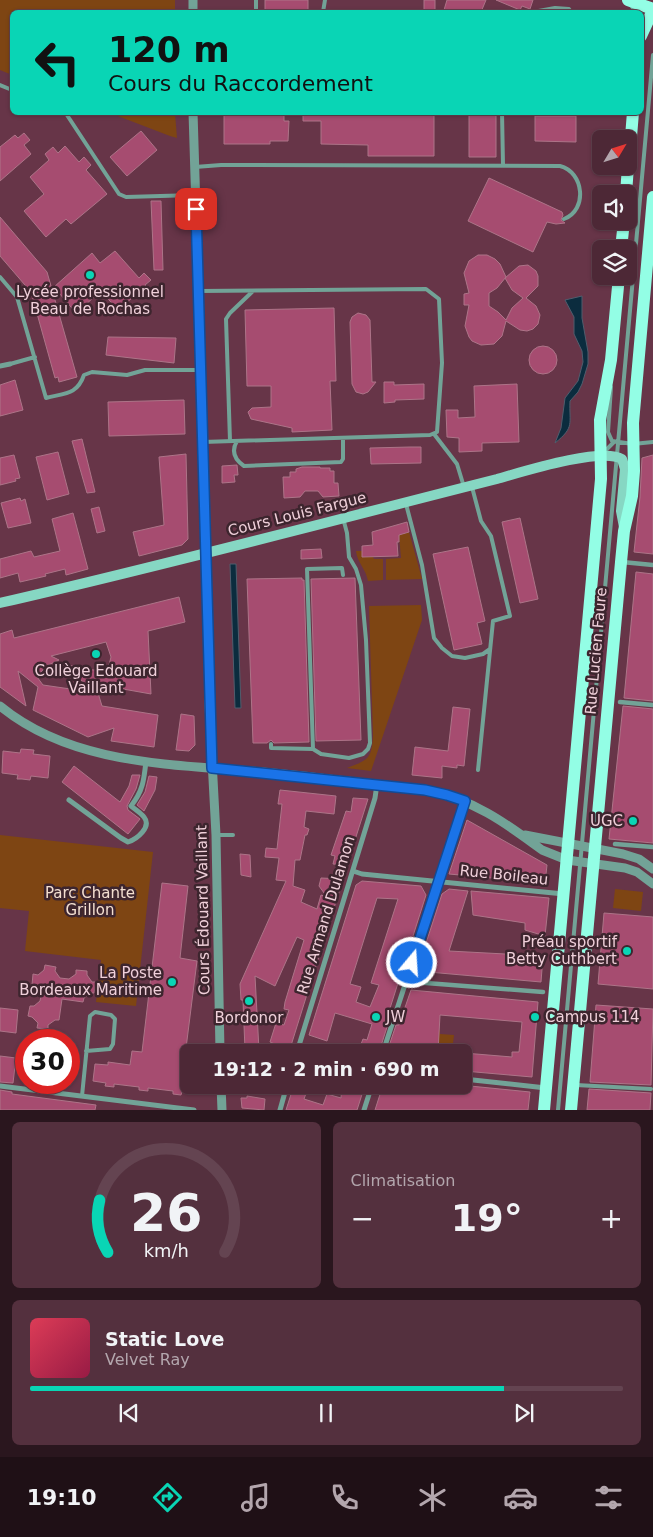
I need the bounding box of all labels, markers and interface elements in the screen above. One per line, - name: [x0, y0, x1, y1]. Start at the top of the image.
- icon: left: [25, 30, 90, 95]
- text: 120 m: [108, 30, 230, 70]
- text: Cours du Raccordement: [108, 71, 373, 96]
- north arrow: [592, 130, 638, 175]
- map controls: [592, 130, 637, 285]
- button: sound: [592, 185, 637, 230]
- pin: [175, 188, 217, 230]
- icon: arrive: [182, 195, 210, 223]
- button: layers: [592, 240, 637, 285]
- marker: Lycée professionnel Beau de Rochas: [84, 269, 96, 281]
- place label: Lycée professionnel Beau de Rochas: [16, 283, 164, 318]
- street label: Cours Louis Fargue: [226, 488, 368, 540]
- street label: Rue Lucien Faure: [581, 587, 611, 715]
- marker: Collège Edouard Vaillant: [90, 648, 102, 660]
- place label: Collège Edouard Vaillant: [34, 662, 158, 697]
- place label: UGC: [590, 812, 623, 830]
- marker: UGC: [627, 815, 639, 827]
- street label: Cours Édouard Vaillant: [192, 825, 213, 995]
- street label: Rue Armand Dulamon: [293, 834, 359, 996]
- street label: Rue Boileau: [459, 861, 549, 889]
- park label: Parc Chante Grillon: [45, 884, 135, 919]
- place label: Préau sportif Betty Cuthbert: [506, 933, 618, 968]
- position arrow: [385, 936, 437, 988]
- marker: Préau sportif Betty Cuthbert: [621, 945, 633, 957]
- place label: La Poste Bordeaux Maritime: [19, 964, 162, 999]
- marker: La Poste Bordeaux Maritime: [166, 976, 178, 988]
- marker: Bordonor: [243, 995, 255, 1007]
- place label: JW: [385, 1008, 405, 1026]
- place label: Campus 114: [545, 1008, 640, 1026]
- place label: Bordonor: [215, 1009, 284, 1027]
- marker: JW: [370, 1011, 382, 1023]
- marker: Campus 114: [529, 1011, 541, 1023]
- speed limit sign: 30: [15, 1029, 80, 1094]
- text: 19:12 · 2 min · 690 m: [212, 1058, 440, 1080]
- text: Climatisation: [351, 1171, 455, 1190]
- text: 26: [130, 1183, 202, 1243]
- text: 19°: [451, 1196, 523, 1240]
- text: −: [351, 1202, 374, 1235]
- text: +: [600, 1202, 623, 1235]
- text: km/h: [144, 1240, 189, 1261]
- text: Static Love: [105, 1328, 225, 1350]
- text: Velvet Ray: [105, 1350, 190, 1369]
- icon: previous: [115, 1399, 143, 1427]
- icon: pause: [312, 1399, 340, 1427]
- icon: next: [510, 1399, 538, 1427]
- icon: directions: [150, 1480, 185, 1515]
- icon: music: [238, 1480, 273, 1515]
- icon: phone: [327, 1480, 362, 1515]
- icon: climate: [415, 1480, 450, 1515]
- icon: car: [503, 1480, 538, 1515]
- icon: filters: [591, 1480, 626, 1515]
- text: 19:10: [27, 1485, 97, 1510]

